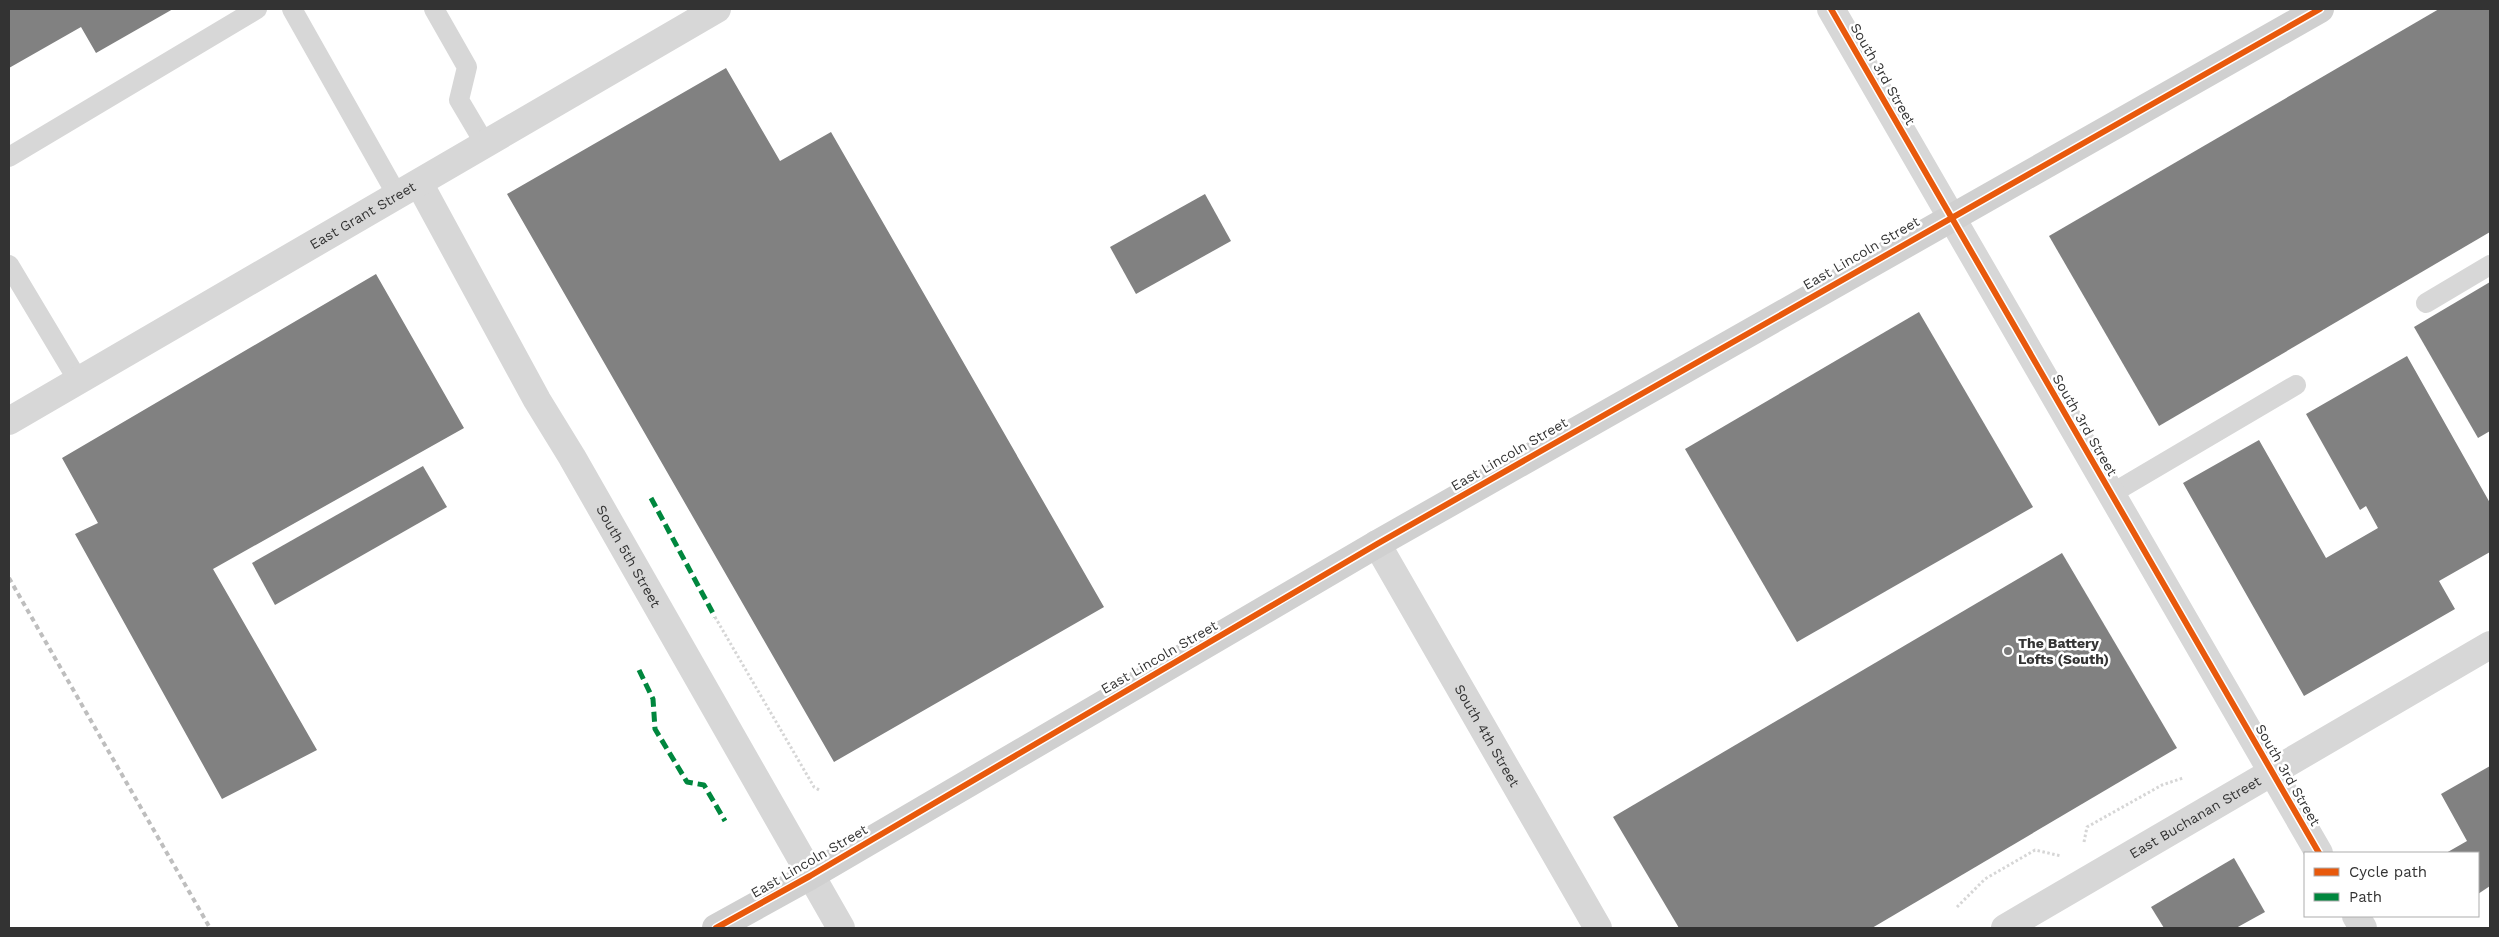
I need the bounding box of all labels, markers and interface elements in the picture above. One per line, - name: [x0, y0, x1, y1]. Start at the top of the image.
- street label: South 3rd Street: [1847, 20, 1919, 128]
- street label: East Grant Street: [307, 178, 418, 252]
- street label: East Lincoln Street: [1800, 213, 1922, 293]
- street label: South 3rd Street: [2049, 371, 2121, 479]
- street label: East Lincoln Street: [1448, 414, 1570, 494]
- street label: South 5th Street: [593, 502, 664, 610]
- street label: East Lincoln Street: [1098, 617, 1220, 697]
- place label: The Battery Lofts (South): [2018, 635, 2109, 667]
- marker: The Battery Lofts (South): [2002, 645, 2014, 657]
- street label: South 4th Street: [1452, 682, 1523, 790]
- street label: South 3rd Street: [2252, 721, 2324, 829]
- street label: East Buchanan Street: [2126, 772, 2264, 862]
- street label: East Lincoln Street: [748, 821, 870, 901]
- legend: [2304, 852, 2479, 917]
- text: Cycle path: [2349, 863, 2427, 881]
- text: Path: [2349, 888, 2382, 906]

